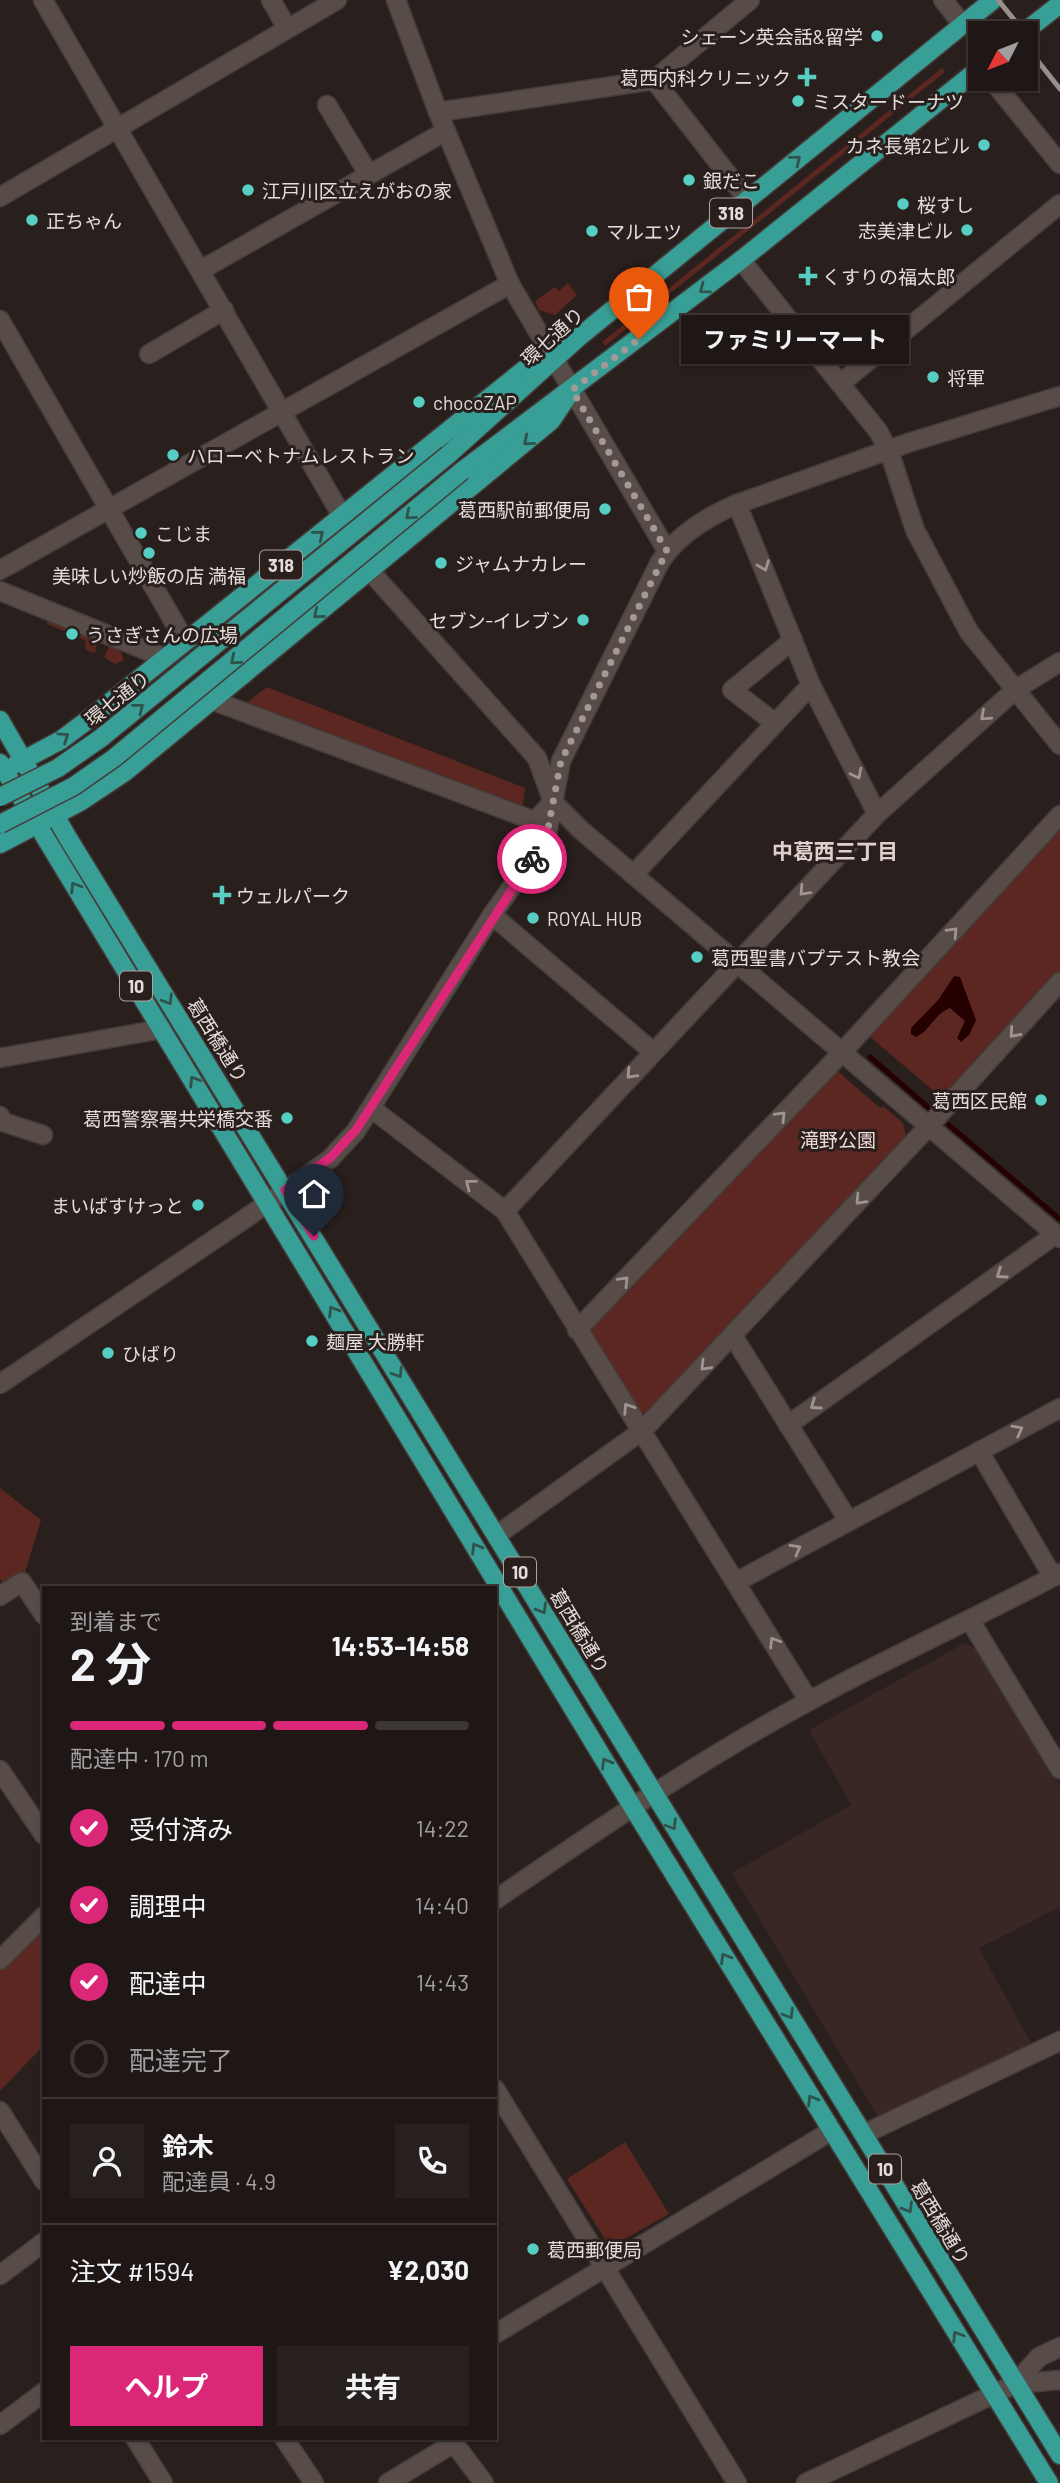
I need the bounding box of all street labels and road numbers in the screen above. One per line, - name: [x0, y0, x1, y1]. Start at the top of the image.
- road number: 318: [710, 198, 752, 228]
- street label: 環七通り: [516, 302, 588, 370]
- road number: 318: [260, 550, 302, 580]
- street label: 環七通り: [80, 666, 154, 730]
- road number: 10: [120, 972, 152, 1001]
- street label: 葛西橋通り: [183, 994, 253, 1086]
- road number: 10: [504, 1558, 536, 1587]
- street label: 葛西橋通り: [546, 1584, 614, 1678]
- road number: 10: [869, 2154, 901, 2183]
- street label: 葛西橋通り: [907, 2175, 975, 2269]

